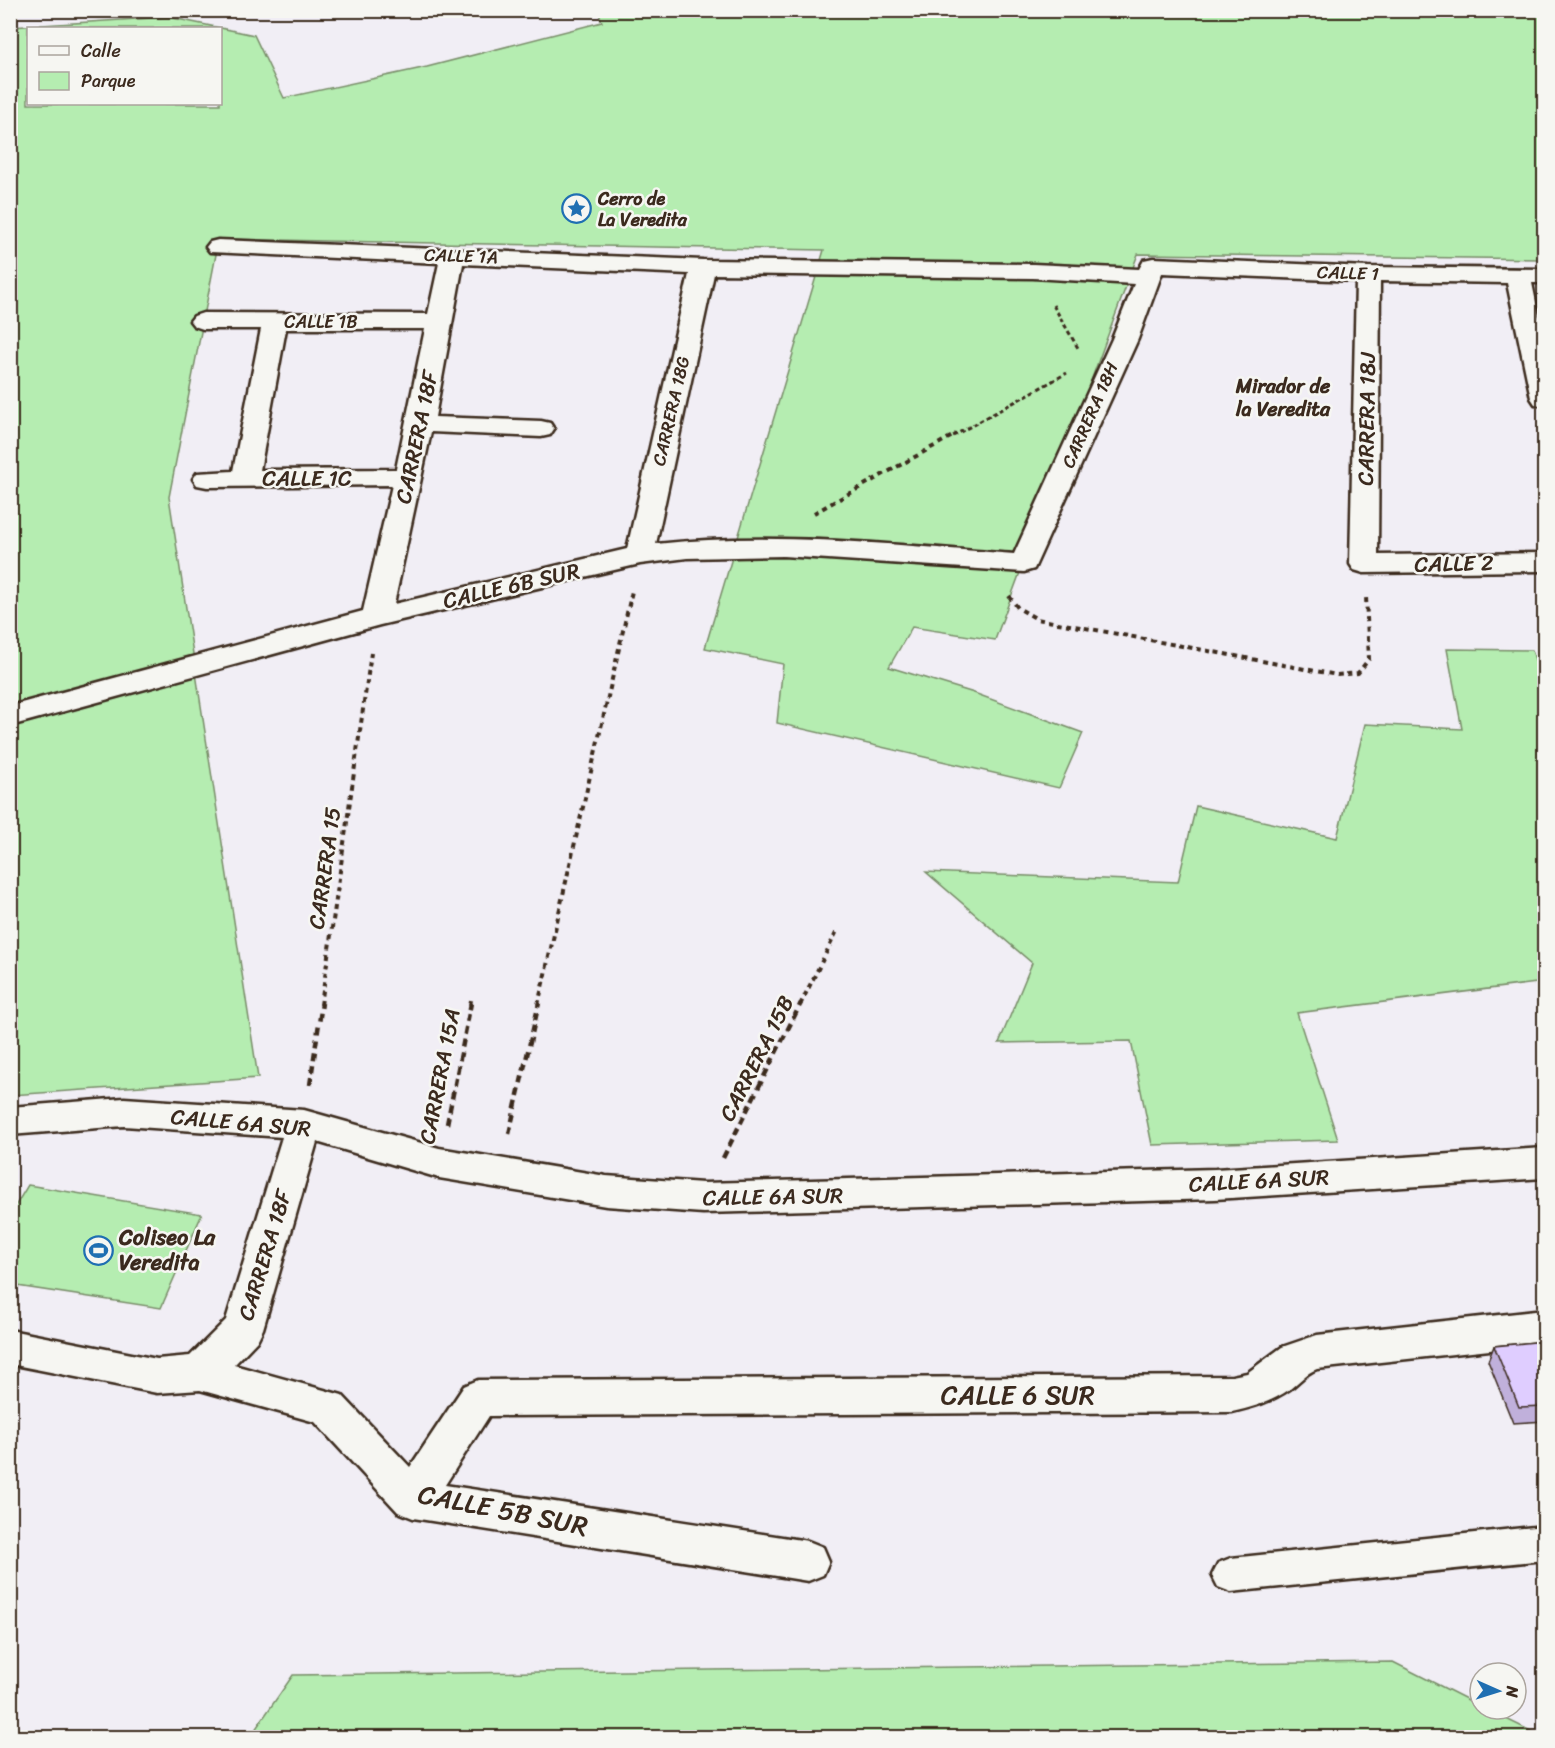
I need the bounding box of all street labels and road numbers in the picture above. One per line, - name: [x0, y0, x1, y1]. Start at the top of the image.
- street label: CALLE 1A: [424, 239, 498, 273]
- street label: CALLE 1: [1316, 256, 1380, 290]
- street label: CALLE 1B: [284, 306, 358, 338]
- street label: CARRERA 18J: [1346, 351, 1387, 486]
- street label: CARRERA 18G: [643, 353, 699, 469]
- street label: CARRERA 18H: [1052, 357, 1128, 473]
- street label: CARRERA 18F: [383, 365, 450, 507]
- street label: CALLE 1C: [262, 459, 352, 498]
- street label: CALLE 2: [1414, 543, 1494, 584]
- street label: CALLE 6B SUR: [439, 551, 583, 620]
- street label: CARRERA 15: [297, 804, 352, 932]
- street label: CARRERA 15B: [708, 988, 805, 1128]
- street label: CARRERA 15A: [407, 1005, 472, 1147]
- street label: CALLE 6A SUR: [169, 1097, 313, 1148]
- street label: CALLE 6A SUR: [1188, 1157, 1330, 1204]
- street label: CALLE 6A SUR: [702, 1176, 844, 1217]
- street label: CARRERA 18F: [226, 1183, 303, 1325]
- street label: CALLE 6 SUR: [941, 1371, 1095, 1419]
- street label: CALLE 5B SUR: [414, 1470, 592, 1550]

